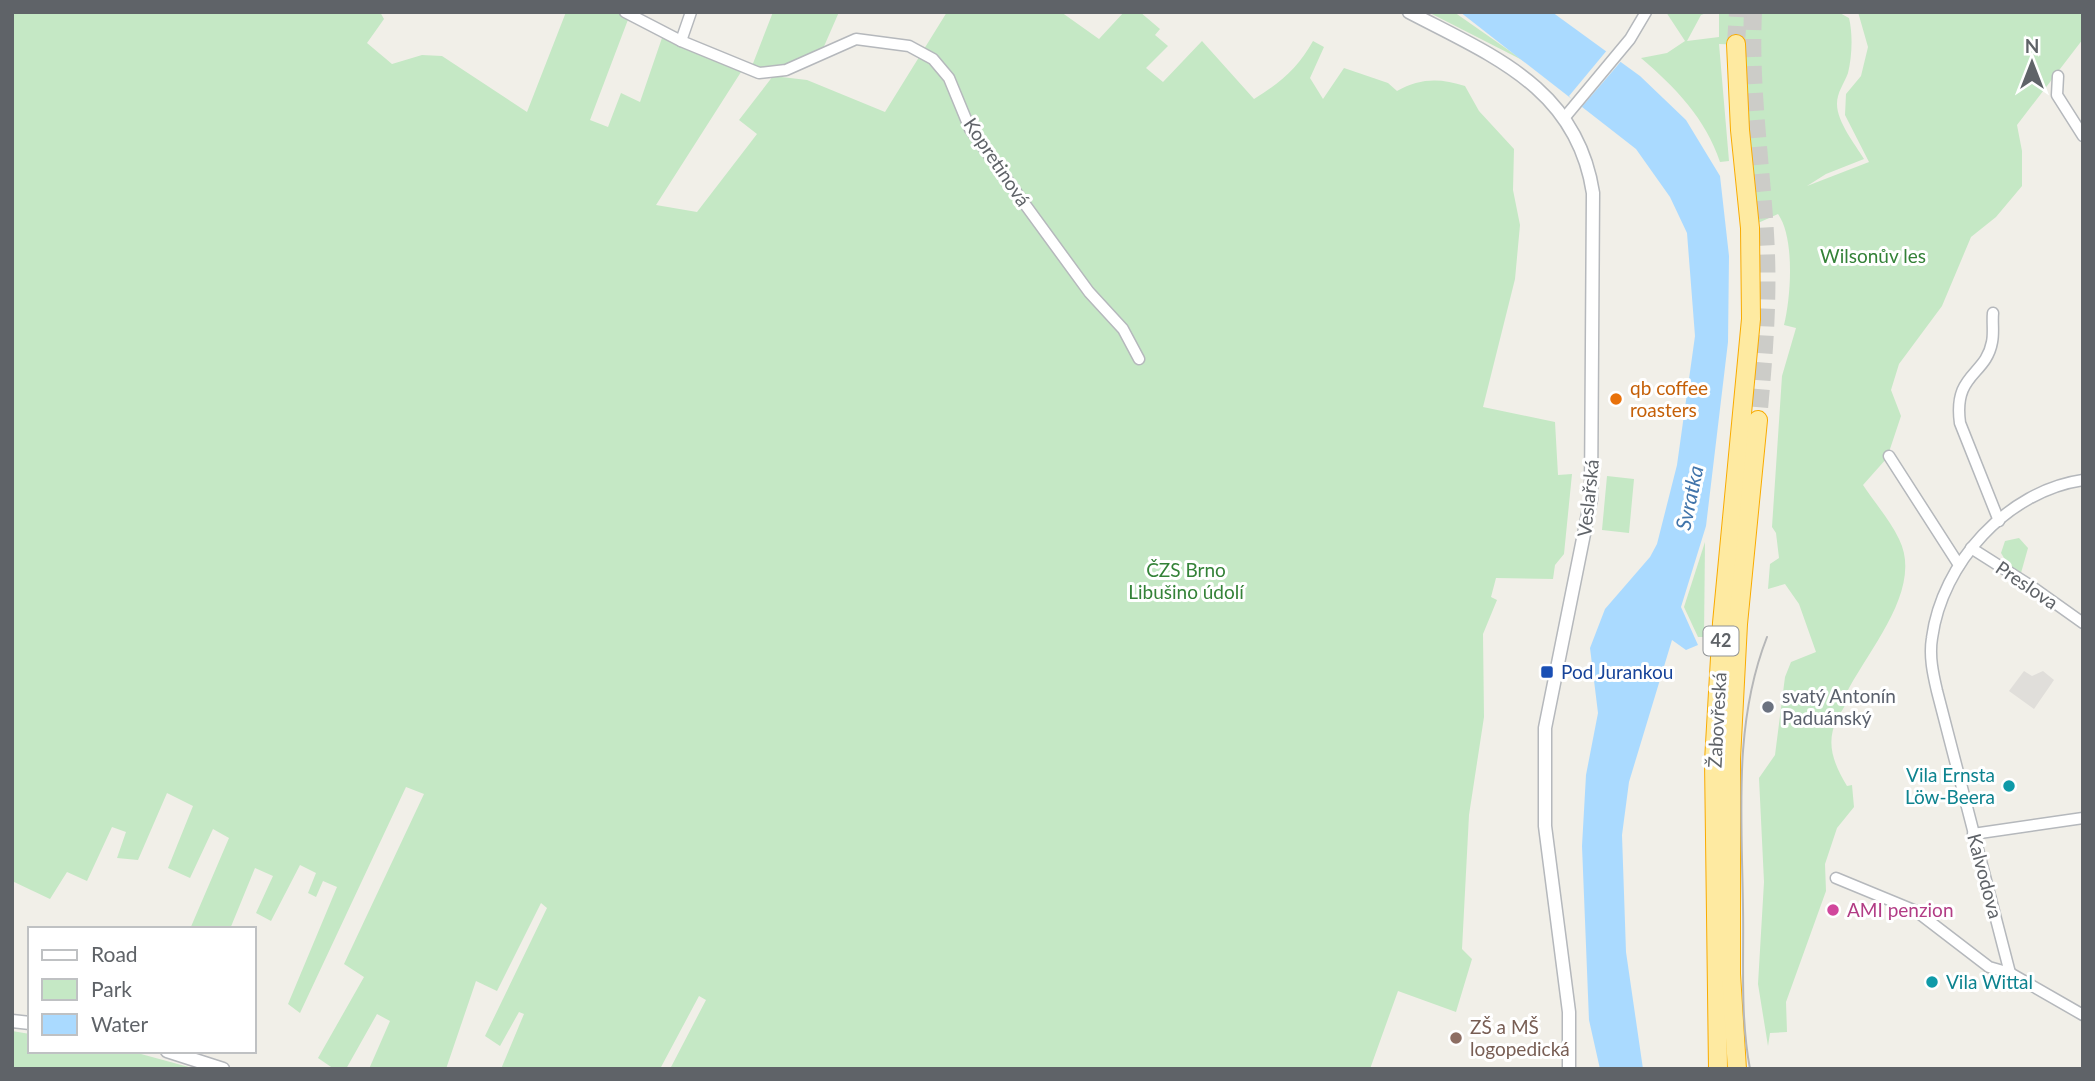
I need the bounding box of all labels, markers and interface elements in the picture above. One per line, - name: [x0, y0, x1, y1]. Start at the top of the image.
- north arrow: [1997, 28, 2067, 98]
- text: N: [2025, 34, 2039, 57]
- street label: Kopretinová: [959, 113, 1035, 210]
- park label: Wilsonův les: [1820, 244, 1926, 267]
- place label: qb coffee roasters: [1630, 376, 1708, 421]
- marker: qb coffee roasters: [1608, 391, 1624, 407]
- street label: Veslařská: [1572, 458, 1603, 538]
- water label: Svratka: [1670, 463, 1708, 532]
- street label: Preslova: [1992, 555, 2063, 614]
- park label: ČZS Brno Libušino údolí: [1128, 558, 1245, 603]
- road number: 42: [1704, 626, 1738, 656]
- place label: Pod Jurankou: [1561, 660, 1673, 683]
- marker: Pod Jurankou: [1539, 664, 1555, 680]
- street label: Žabovřeská: [1703, 672, 1730, 768]
- place label: svatý Antonín Paduánský: [1782, 684, 1896, 729]
- marker: svatý Antonín Paduánský: [1760, 699, 1776, 715]
- place label: Vila Ernsta Löw-Beera: [1905, 763, 1995, 808]
- marker: Vila Ernsta Löw-Beera: [2001, 778, 2017, 794]
- street label: Kalvodova: [1963, 831, 2008, 921]
- place label: AMI penzion: [1847, 898, 1954, 921]
- marker: AMI penzion: [1825, 902, 1841, 918]
- legend: [28, 927, 256, 1053]
- text: Road: [91, 941, 138, 966]
- place label: Vila Wittal: [1946, 970, 2033, 993]
- marker: Vila Wittal: [1924, 974, 1940, 990]
- text: Park: [91, 976, 132, 1001]
- text: Water: [91, 1011, 148, 1036]
- place label: ZŠ a MŠ logopedická: [1470, 1015, 1570, 1060]
- marker: ZŠ a MŠ logopedická: [1448, 1030, 1464, 1046]

